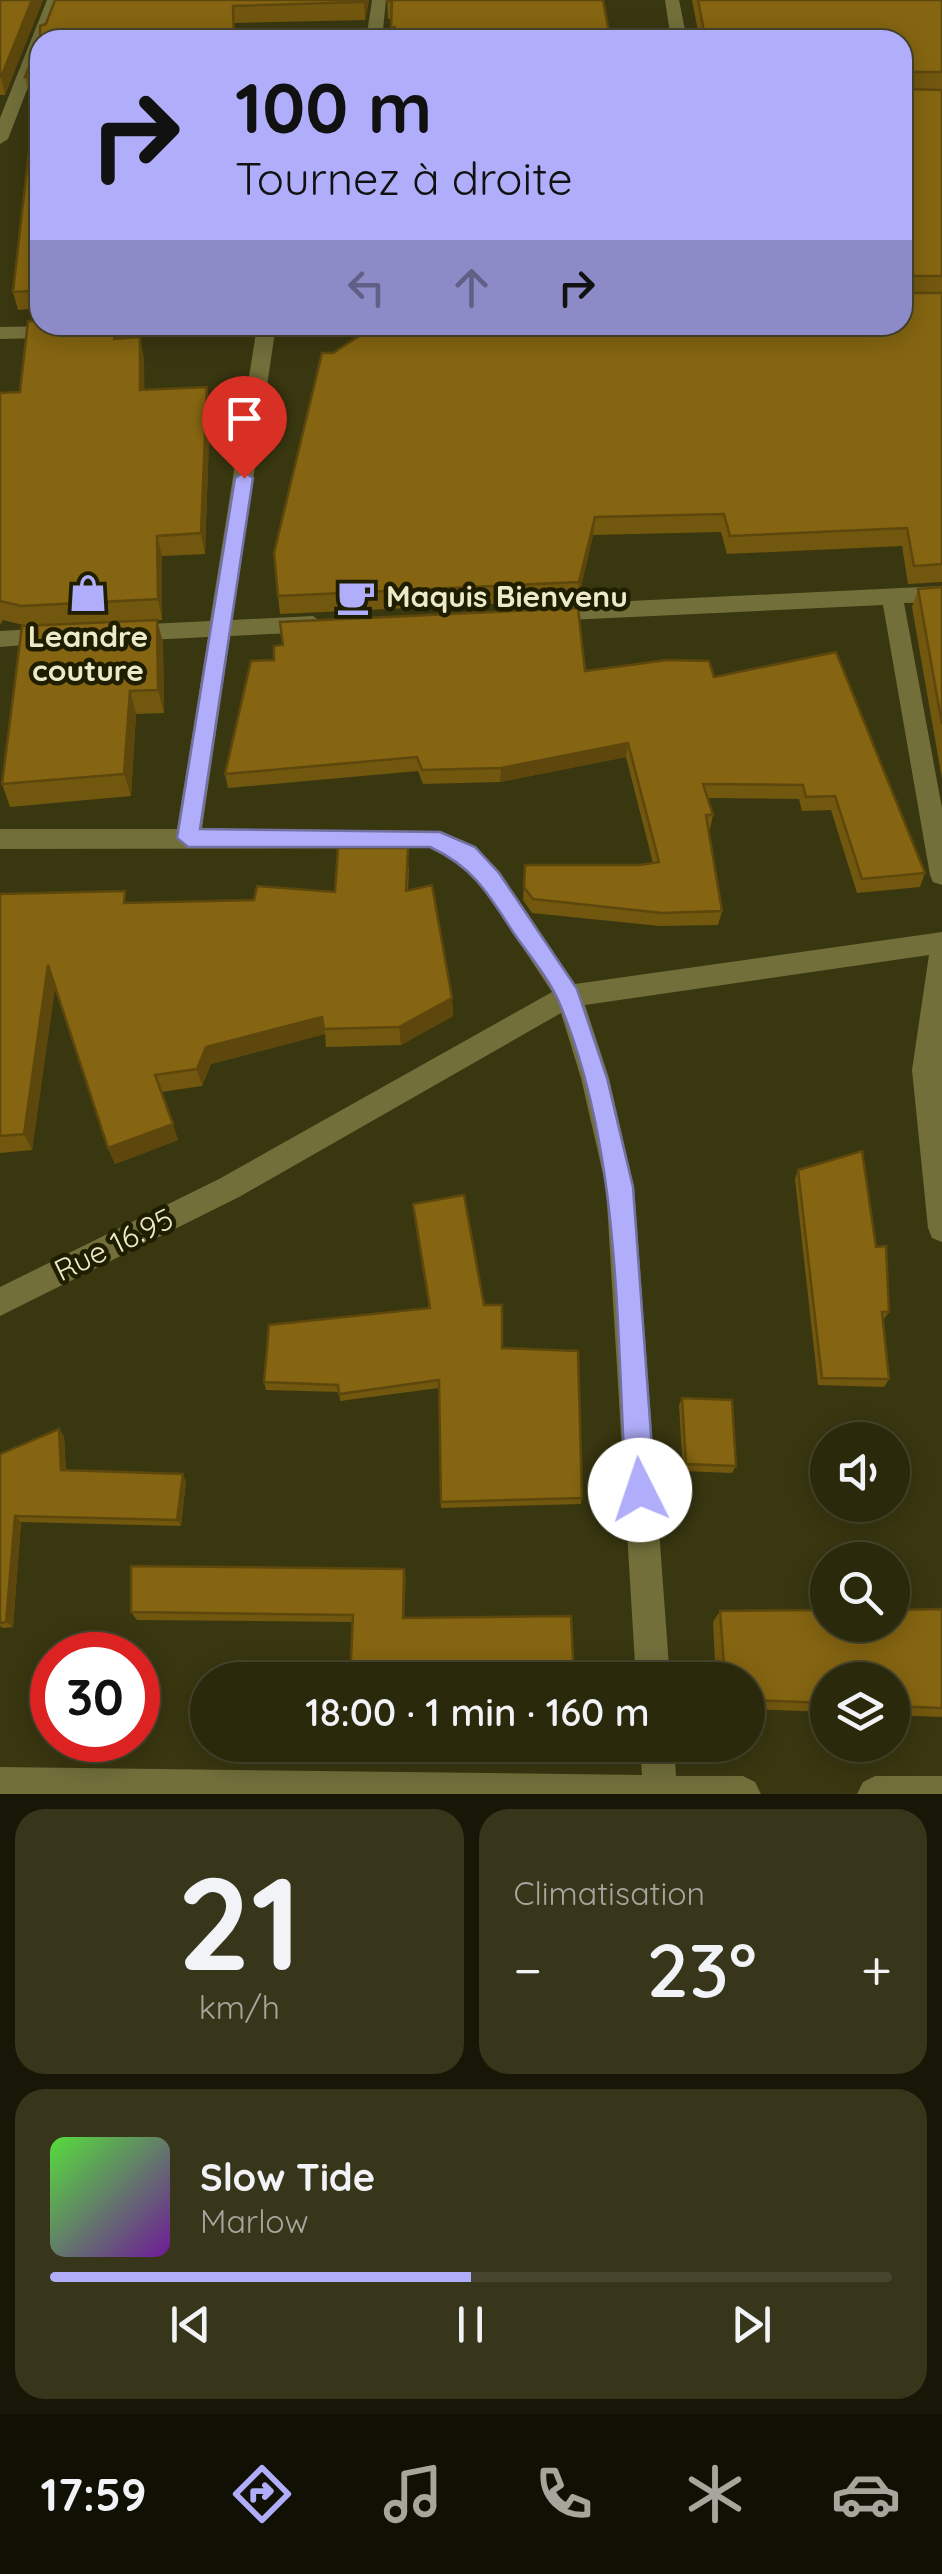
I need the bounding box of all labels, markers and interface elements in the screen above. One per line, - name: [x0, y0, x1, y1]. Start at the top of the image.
- text: 100 m: [235, 63, 432, 151]
- icon: right: [70, 70, 200, 200]
- text: Tournez à droite: [235, 150, 573, 206]
- icon: left: [339, 260, 394, 315]
- icon: ahead: [444, 260, 499, 315]
- icon: right: [549, 260, 604, 315]
- pin: [202, 376, 287, 479]
- icon: arrive: [217, 391, 272, 446]
- shop icon: Leandre couture: [67, 572, 109, 614]
- cafe icon: Maquis Bienvenu: [335, 576, 377, 618]
- place label: Maquis Bienvenu: [386, 577, 628, 615]
- place label: Leandre couture: [28, 617, 148, 689]
- street label: Rue 16.95: [48, 1199, 179, 1289]
- map controls: [810, 1422, 910, 1762]
- button: sound: [810, 1422, 910, 1522]
- position arrow: [588, 1438, 692, 1542]
- button: search: [810, 1542, 910, 1642]
- speed limit sign: 30: [30, 1632, 160, 1762]
- button: layers: [810, 1662, 910, 1762]
- text: 18:00 · 1 min · 160 m: [305, 1688, 650, 1736]
- text: 21: [177, 1840, 302, 2003]
- text: Climatisation: [514, 1873, 705, 1913]
- text: 23°: [646, 1922, 757, 2016]
- text: −: [514, 1935, 542, 2004]
- text: +: [861, 1935, 892, 2004]
- text: km/h: [199, 1987, 280, 2027]
- text: Slow Tide: [200, 2153, 375, 2201]
- text: Marlow: [200, 2201, 309, 2241]
- icon: previous: [163, 2297, 218, 2352]
- icon: pause: [443, 2297, 498, 2352]
- icon: next: [724, 2297, 779, 2352]
- icon: directions: [227, 2459, 297, 2529]
- icon: music: [378, 2459, 448, 2529]
- icon: phone: [529, 2459, 599, 2529]
- icon: climate: [680, 2459, 750, 2529]
- icon: car: [831, 2459, 901, 2529]
- text: 17:59: [41, 2466, 146, 2522]

